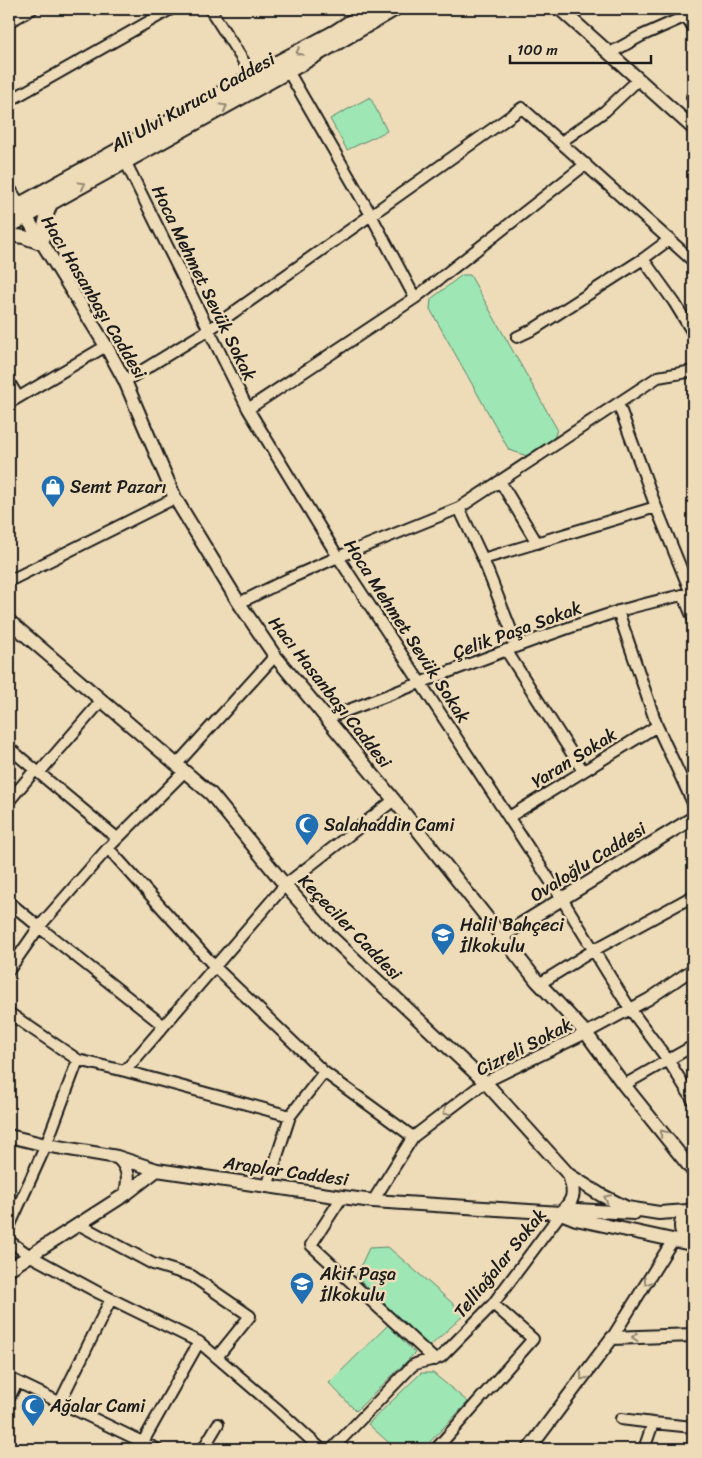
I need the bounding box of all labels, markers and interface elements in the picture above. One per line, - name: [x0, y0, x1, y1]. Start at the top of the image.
- scale bar: [510, 32, 651, 64]
- text: 100 m: [517, 37, 558, 63]
- street label: Ali Ulvi Kurucu Caddesi: [104, 43, 282, 161]
- one-way arrow: [295, 46, 304, 56]
- one-way arrow: [219, 103, 228, 113]
- street label: Hoca Mehmet Sevük Sokak: [143, 179, 266, 387]
- one-way arrow: [76, 181, 85, 191]
- street label: Hacı Hasanbaşı Caddesi: [32, 209, 156, 386]
- place label: Semt Pazarı: [70, 471, 166, 503]
- shop icon: Semt Pazarı: [40, 474, 66, 508]
- street label: Hoca Mehmet Sevük Sokak: [335, 532, 479, 730]
- street label: Çelik Paşa Sokak: [448, 592, 586, 668]
- street label: Hacı Hasanbaşı Caddesi: [260, 609, 401, 776]
- street label: Yaran Sokak: [525, 719, 624, 797]
- place label: Salahaddin Cami: [324, 809, 455, 841]
- mosque icon: Salahaddin Cami: [294, 812, 320, 846]
- street label: Ovaloğlu Caddesi: [523, 813, 654, 911]
- street label: Keçeciler Caddesi: [290, 866, 411, 989]
- place label: Halil Bahçeci İlkokulu: [459, 909, 565, 962]
- school or university icon: Halil Bahçeci İlkokulu: [430, 922, 456, 956]
- street label: Cizreli Sokak: [470, 1009, 578, 1085]
- one-way arrow: [443, 1106, 452, 1115]
- one-way arrow: [660, 1130, 668, 1139]
- street label: Araplar Caddesi: [221, 1146, 351, 1196]
- one-way arrow: [604, 1194, 613, 1204]
- street label: Telliağalar Sokak: [445, 1201, 555, 1325]
- place label: Akif Paşa İlkokulu: [319, 1258, 396, 1311]
- school or university icon: Akif Paşa İlkokulu: [289, 1271, 315, 1305]
- one-way arrow: [644, 1276, 654, 1285]
- one-way arrow: [631, 1332, 639, 1343]
- one-way arrow: [580, 1371, 589, 1381]
- place label: Ağalar Cami: [49, 1390, 146, 1422]
- mosque icon: Ağalar Cami: [20, 1393, 46, 1427]

